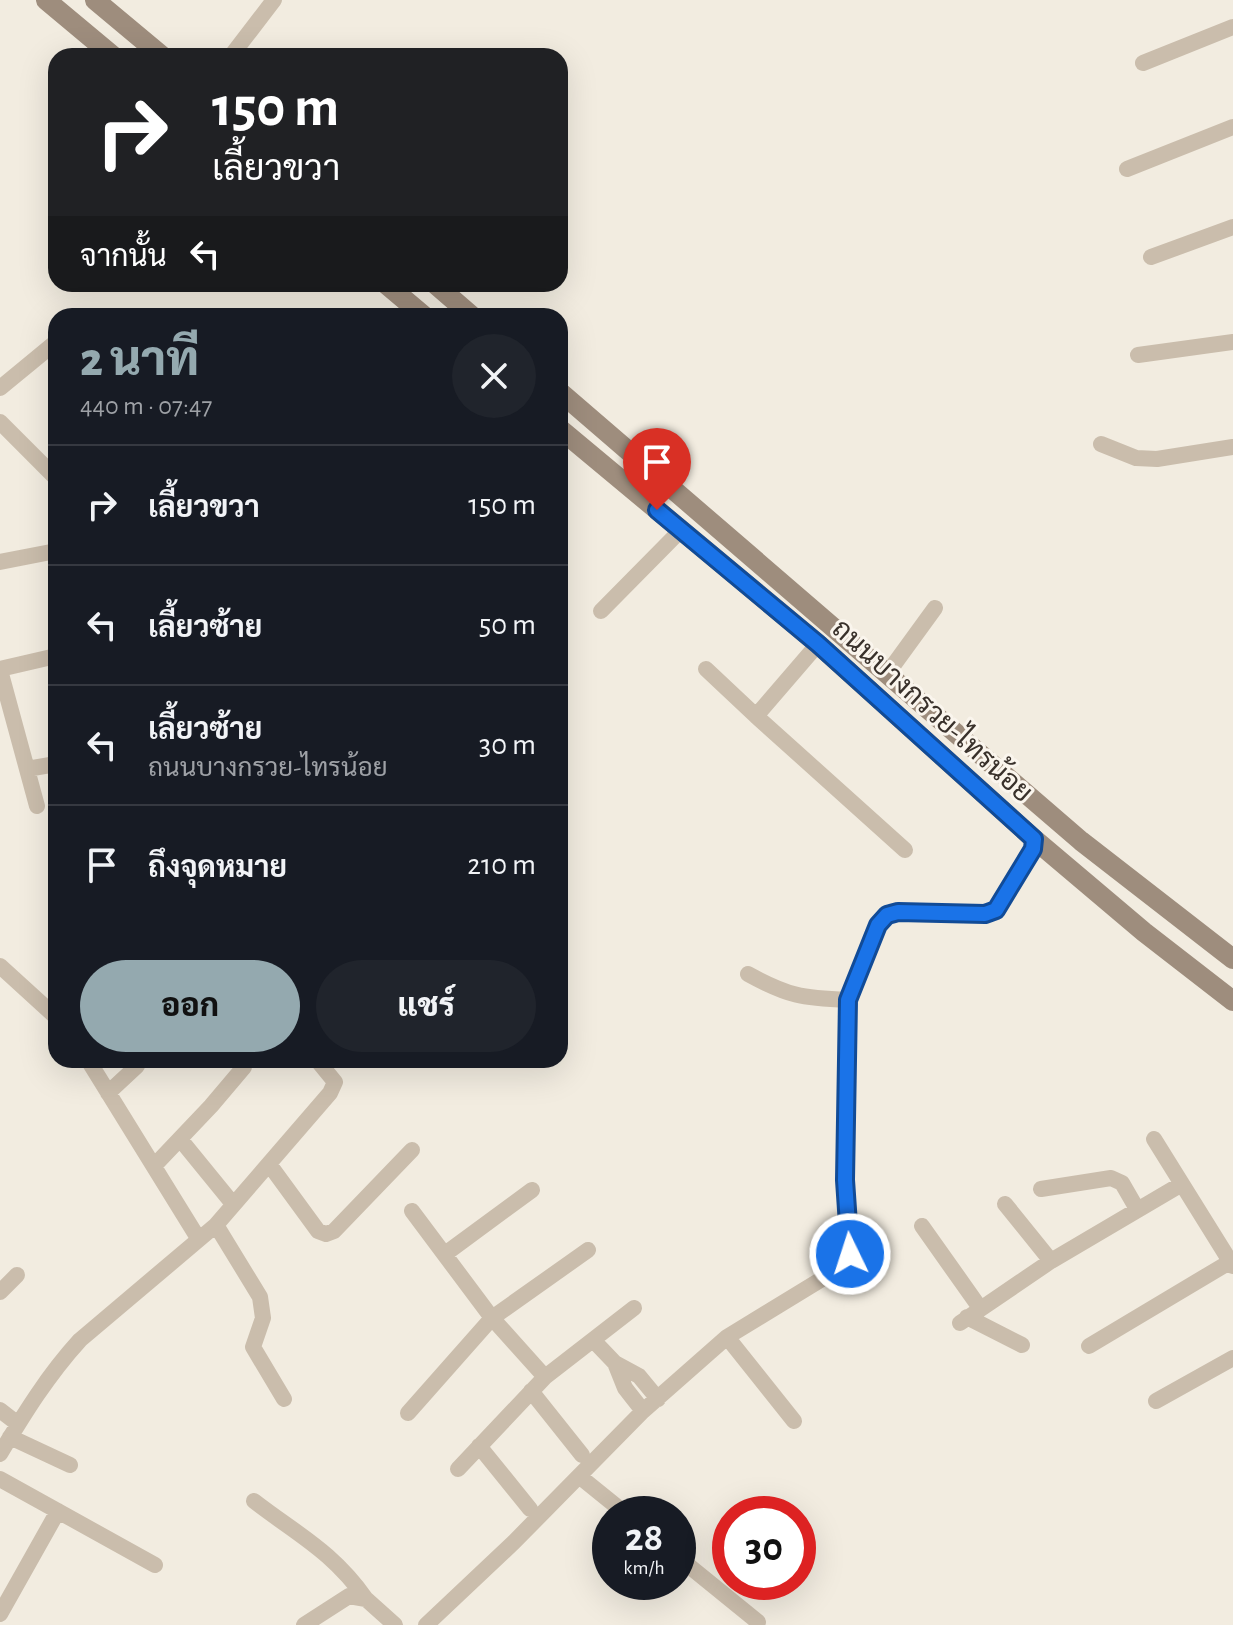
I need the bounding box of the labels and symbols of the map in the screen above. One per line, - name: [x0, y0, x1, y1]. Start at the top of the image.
- pin: [623, 428, 691, 510]
- street label: ถนนบางกรวย-ไทรน้อย: [826, 610, 1042, 808]
- position arrow: [808, 1212, 892, 1296]
- speed limit sign: 30: [712, 1496, 816, 1600]

